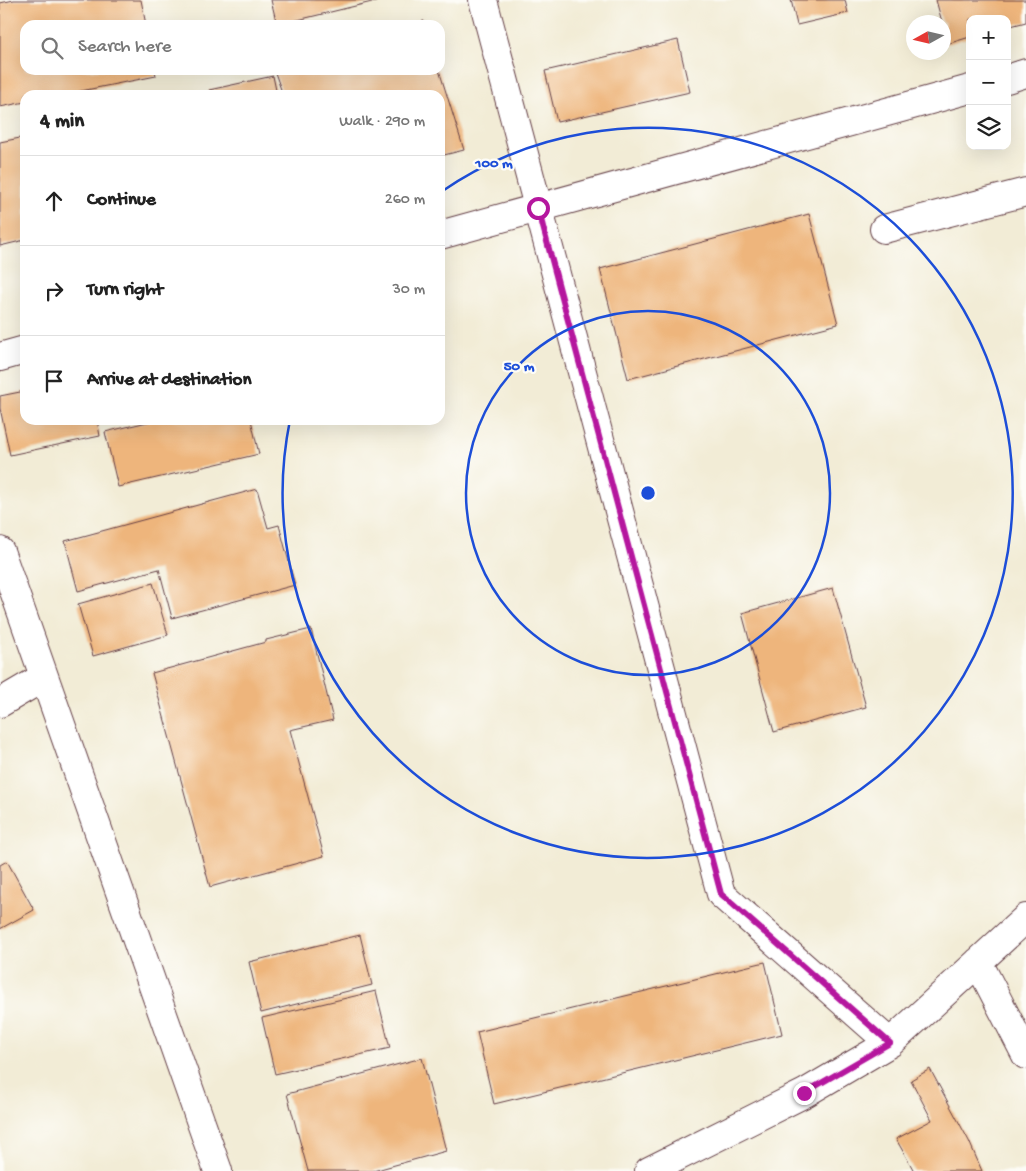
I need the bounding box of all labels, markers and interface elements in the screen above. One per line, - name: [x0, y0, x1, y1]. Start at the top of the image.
- north arrow: [906, 15, 951, 60]
- map controls: [966, 15, 1011, 150]
- button: +: [966, 15, 1011, 60]
- search box: [20, 20, 445, 75]
- icon: search: [38, 34, 66, 62]
- text: Search here: [78, 36, 172, 59]
- button: −: [966, 60, 1011, 105]
- button: layers: [966, 105, 1011, 150]
- text: 4 min: [40, 110, 84, 135]
- text: Walk · 290 m: [339, 113, 425, 132]
- text: 100 m: [474, 155, 513, 173]
- icon: ahead: [40, 187, 68, 215]
- text: Continue: [87, 189, 156, 212]
- text: 260 m: [385, 191, 425, 210]
- route start: [527, 197, 550, 220]
- icon: right: [40, 277, 68, 305]
- text: Turn right: [87, 279, 163, 302]
- text: 30 m: [392, 281, 425, 300]
- text: 50 m: [504, 358, 535, 376]
- icon: arrive: [40, 367, 68, 395]
- text: Arrive at destination: [87, 369, 251, 392]
- centre of rings: [639, 484, 657, 502]
- route end: [793, 1082, 816, 1105]

